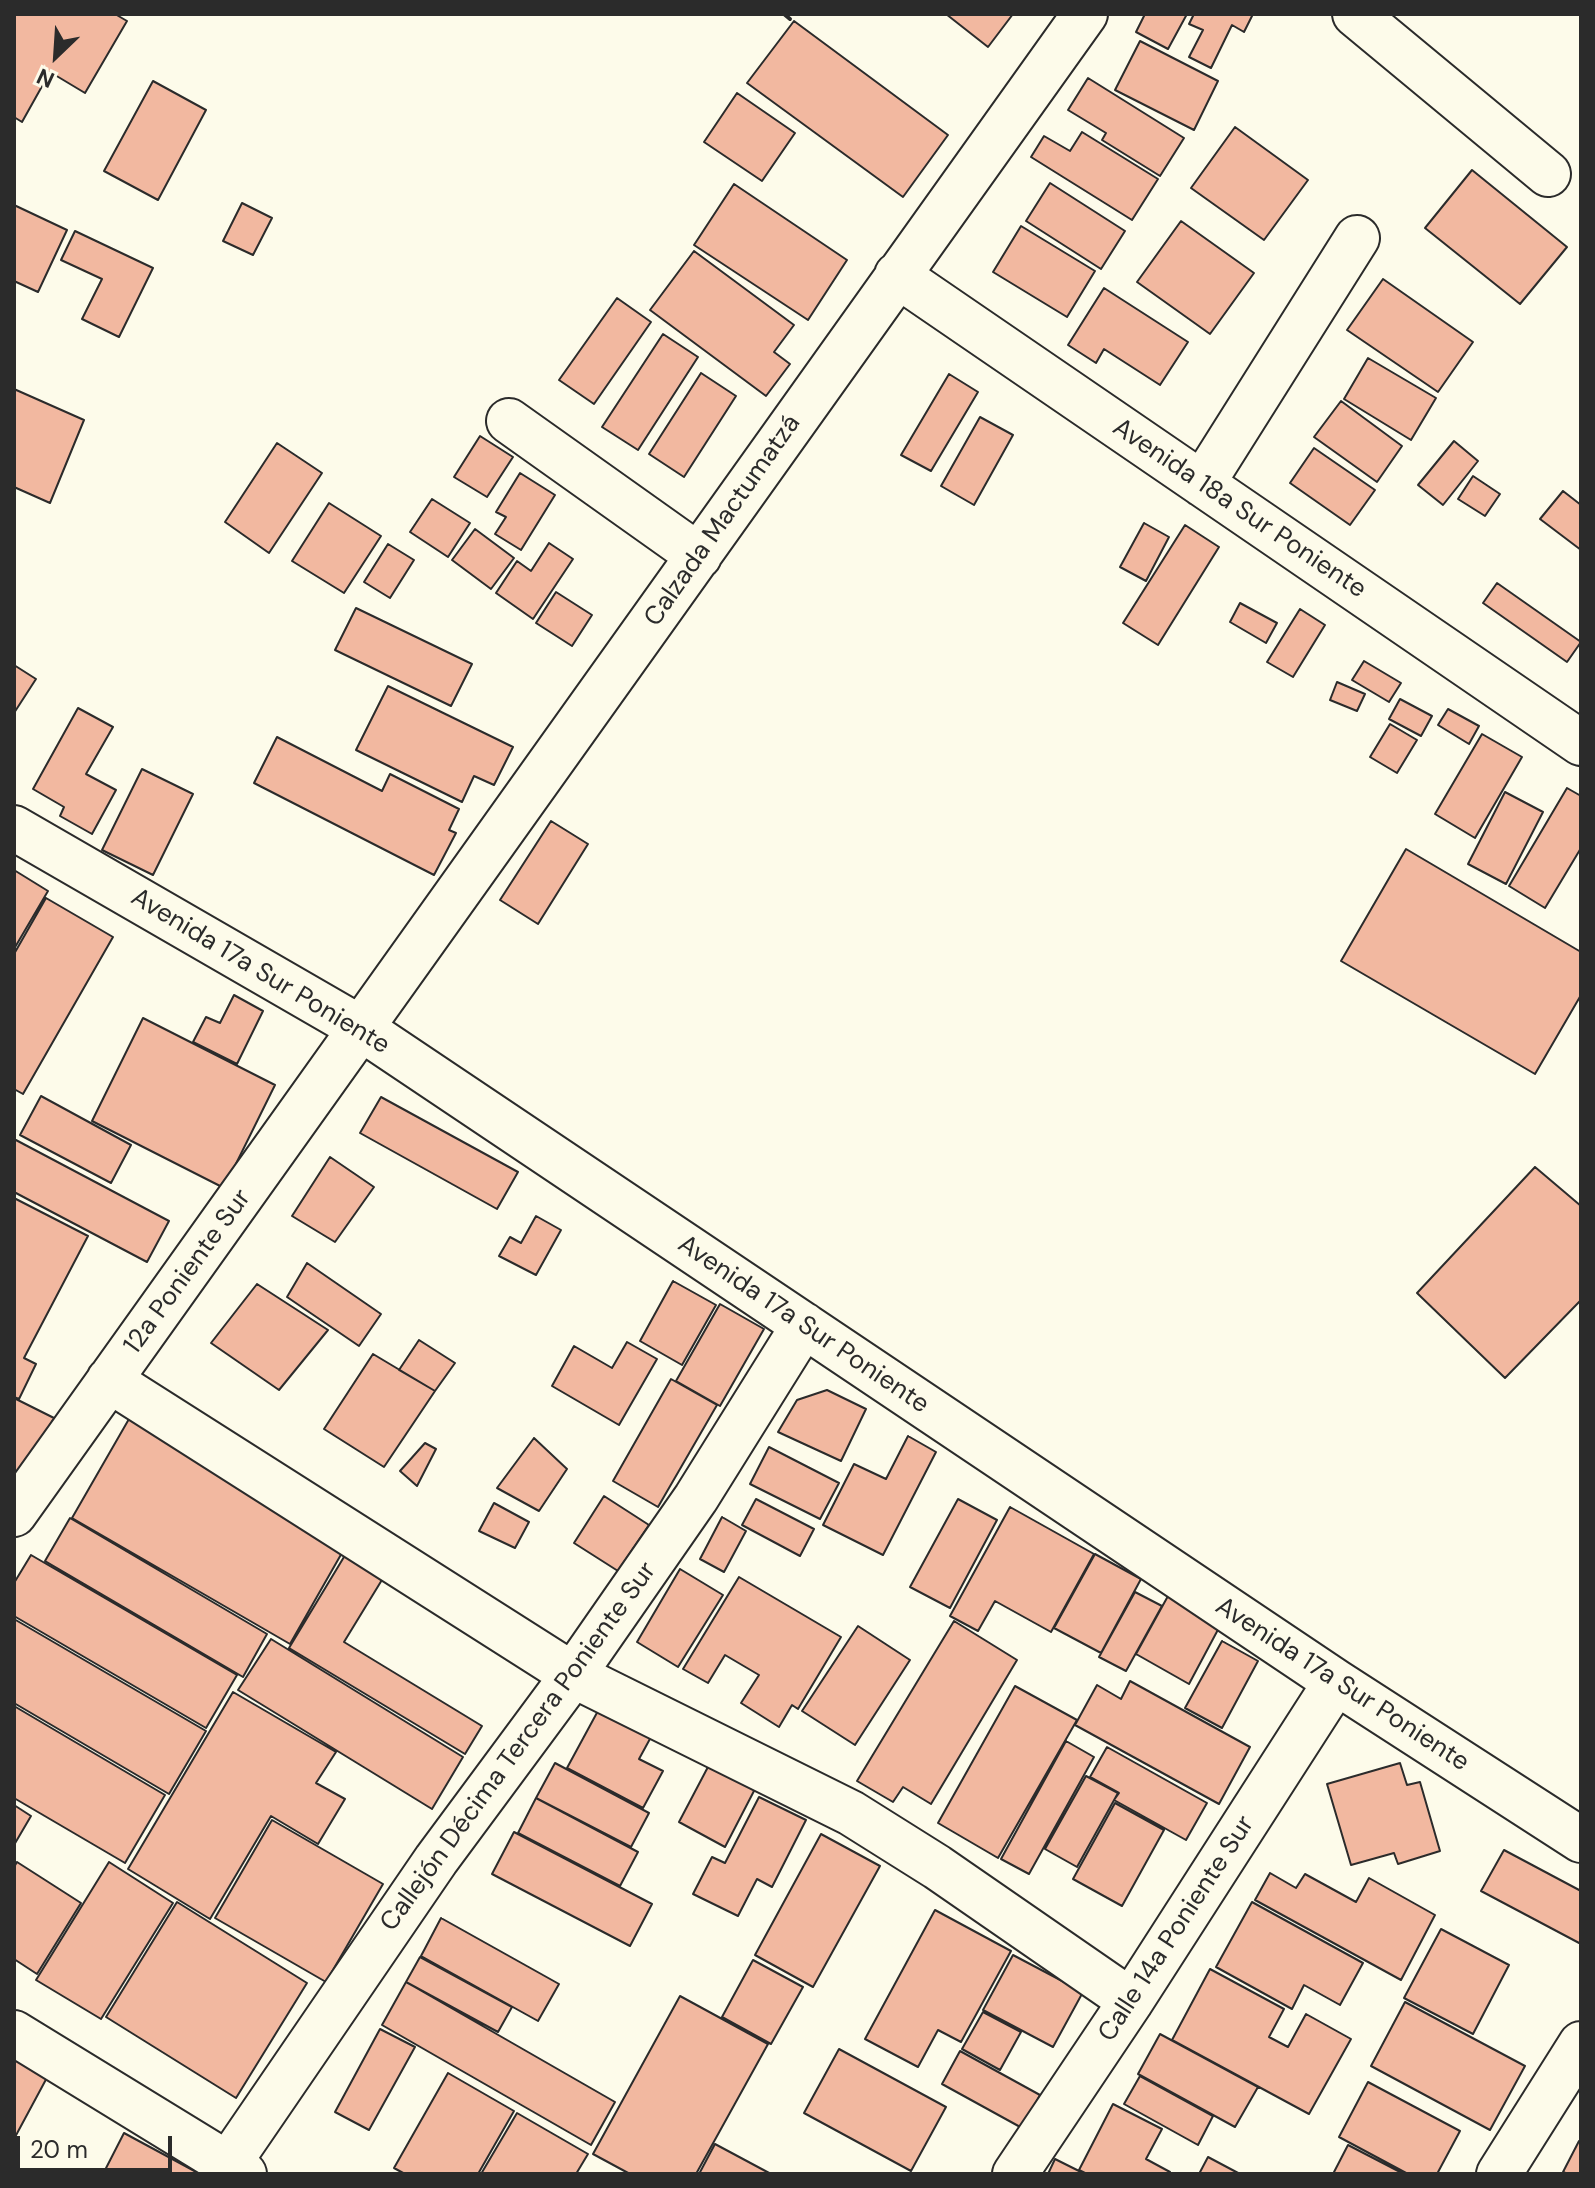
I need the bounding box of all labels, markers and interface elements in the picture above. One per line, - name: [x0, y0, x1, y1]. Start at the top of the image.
- north arrow: [16, 16, 96, 96]
- text: N: [32, 62, 59, 95]
- street label: Calzada Mactumatzá: [638, 409, 808, 633]
- street label: Avenida 18a Sur Poniente: [1106, 412, 1372, 606]
- street label: Avenida 17a Sur Poniente: [125, 882, 395, 1062]
- street label: 12a Poniente Sur: [118, 1184, 258, 1360]
- street label: Avenida 17a Sur Poniente: [672, 1229, 934, 1421]
- street label: Callejón Décima Tercera Poniente Sur: [374, 1556, 664, 1938]
- street label: Avenida 17a Sur Poniente: [1209, 1591, 1475, 1779]
- street label: Calle 14a Poniente Sur: [1092, 1810, 1262, 2048]
- scale bar: [20, 2120, 176, 2170]
- text: 20 m: [30, 2134, 88, 2165]

